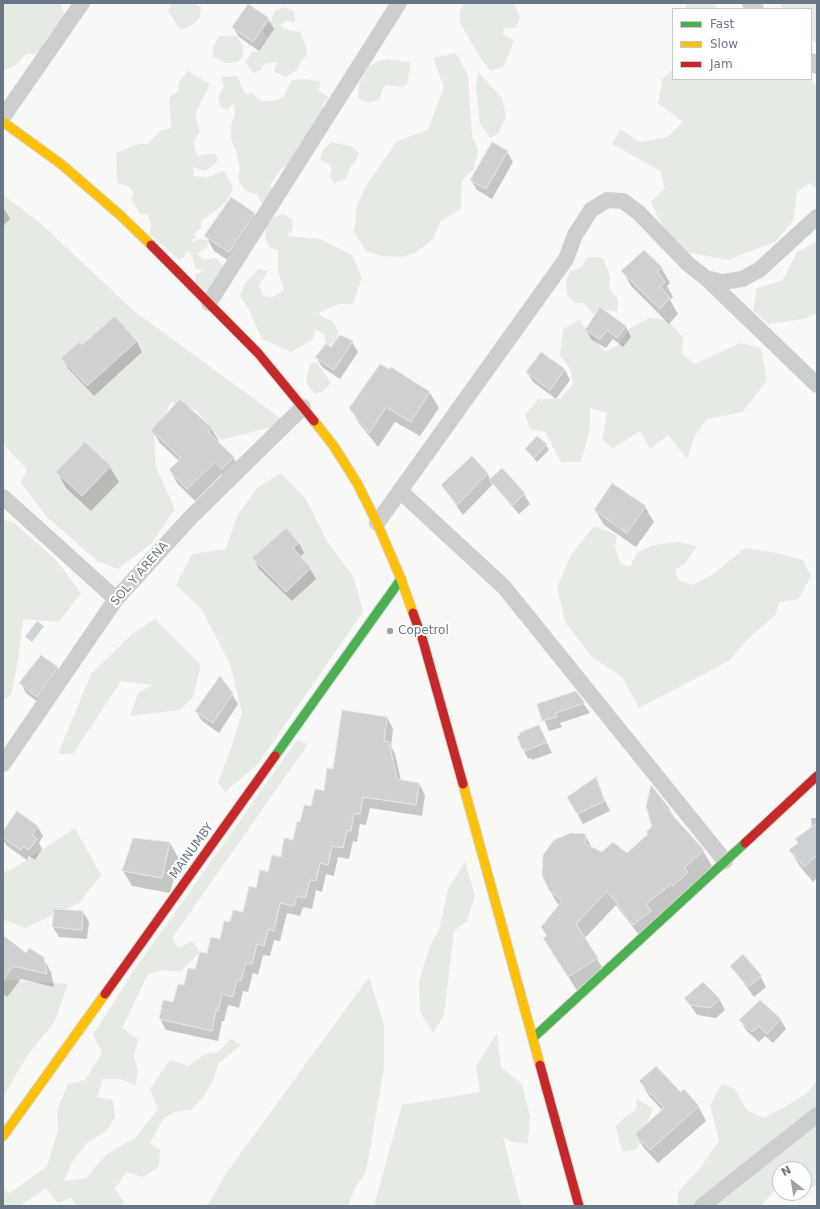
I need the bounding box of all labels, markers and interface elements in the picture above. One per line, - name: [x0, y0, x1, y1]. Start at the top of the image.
- legend: [672, 8, 812, 80]
- text: Fast: [710, 17, 734, 31]
- text: Slow: [710, 37, 738, 51]
- text: Jam: [710, 57, 733, 71]
- street label: SOL Y ARENA: [108, 539, 172, 609]
- place label: Copetrol: [398, 624, 449, 638]
- marker: Copetrol: [385, 626, 395, 636]
- street label: MAINUMBY: [167, 820, 217, 882]
- north arrow: [772, 1161, 812, 1201]
- text: N: [779, 1163, 793, 1179]

